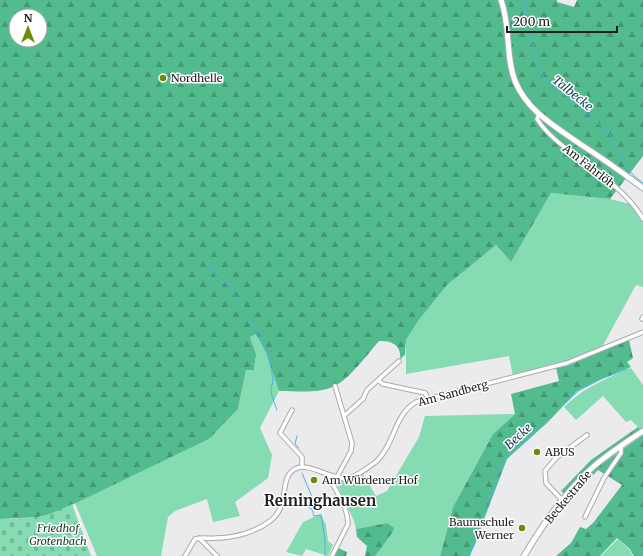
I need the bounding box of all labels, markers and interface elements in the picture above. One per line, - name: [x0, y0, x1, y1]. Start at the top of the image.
- north arrow: [8, 8, 48, 48]
- scale bar: [507, 8, 617, 34]
- text: N: [24, 11, 33, 25]
- text: 200 m: [513, 14, 550, 29]
- place label: Nordhelle: [171, 71, 223, 85]
- water label: Talbecke: [550, 72, 596, 114]
- marker: Nordhelle: [158, 73, 168, 83]
- street label: Am Fahrlöh: [559, 141, 618, 191]
- street label: Am Sandberg: [416, 377, 490, 409]
- water label: Becke: [501, 420, 535, 452]
- place label: ABUS: [544, 445, 575, 459]
- marker: ABUS: [532, 447, 542, 457]
- street label: Beckestraße: [542, 467, 594, 526]
- place label: Am Würdener Hof: [321, 473, 419, 487]
- marker: Am Würdener Hof: [309, 475, 319, 485]
- district label: Reininghausen: [264, 491, 376, 510]
- place label: Baumschule Werner: [449, 515, 514, 542]
- park label: Friedhof Grotenbach: [29, 521, 87, 548]
- marker: Baumschule Werner: [517, 523, 527, 533]

